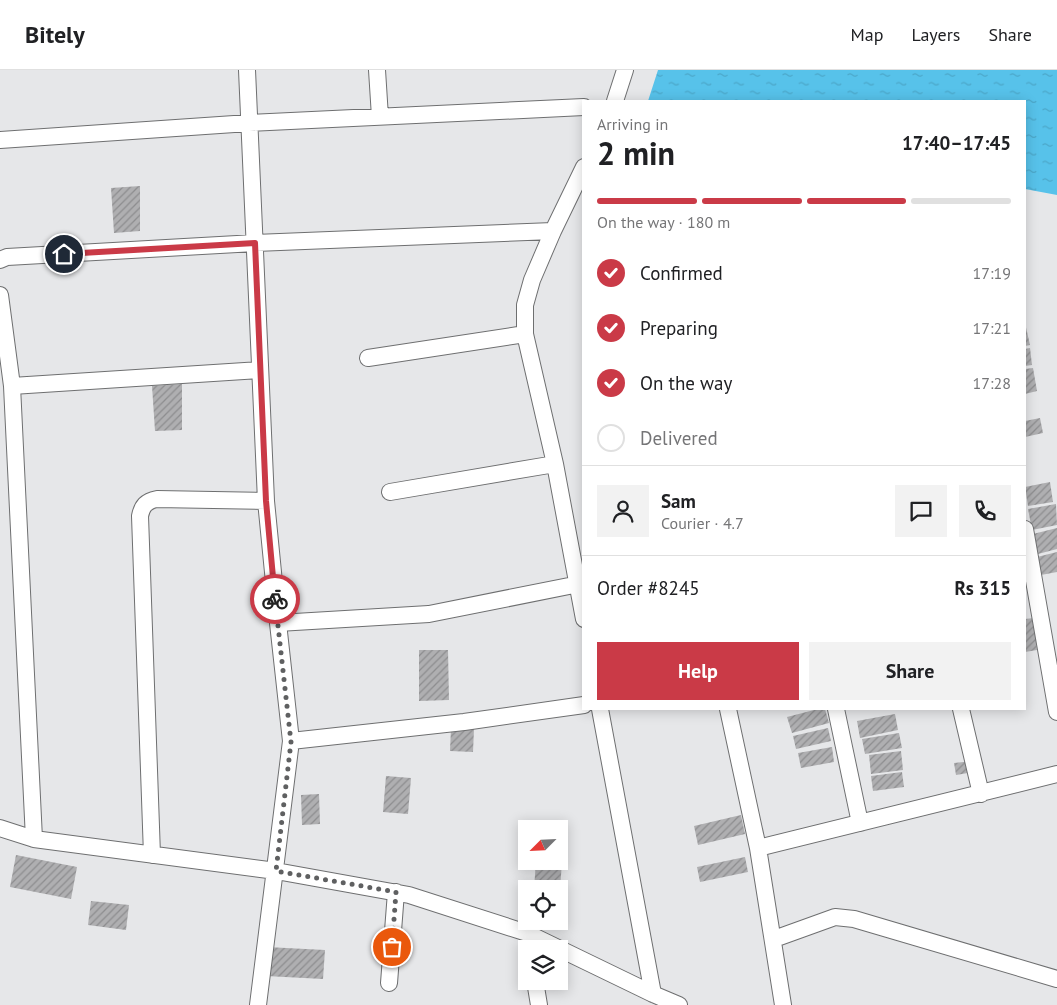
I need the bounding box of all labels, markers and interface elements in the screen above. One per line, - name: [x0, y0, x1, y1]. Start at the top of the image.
- text: Bitely: [25, 19, 85, 50]
- text: Map: [851, 23, 883, 46]
- text: Layers: [911, 23, 960, 46]
- text: Share: [988, 23, 1032, 46]
- text: Arriving in: [597, 114, 668, 134]
- text: 17:40–17:45: [902, 131, 1011, 155]
- text: 2 min: [597, 132, 675, 174]
- text: On the way · 180 m: [597, 212, 730, 232]
- pin: [43, 233, 85, 275]
- icon: home: [50, 240, 78, 268]
- icon: check: [597, 259, 625, 287]
- text: Confirmed: [640, 261, 723, 285]
- text: 17:19: [973, 263, 1011, 283]
- icon: check: [597, 314, 625, 342]
- text: Preparing: [640, 316, 718, 340]
- text: 17:21: [973, 318, 1011, 338]
- icon: check: [597, 369, 625, 397]
- text: On the way: [640, 371, 732, 395]
- text: 17:28: [973, 373, 1011, 393]
- text: Delivered: [640, 426, 718, 450]
- button: person: [597, 485, 649, 537]
- button: chat: [895, 485, 947, 537]
- button: phone: [959, 485, 1011, 537]
- text: Sam: [661, 489, 696, 513]
- text: Courier · 4.7: [661, 513, 744, 533]
- courier: [250, 574, 300, 624]
- text: Order #8245: [597, 576, 700, 600]
- text: Rs 315: [954, 576, 1011, 600]
- icon: bike: [261, 585, 289, 613]
- button: Help: [597, 642, 799, 700]
- button: Share: [809, 642, 1011, 700]
- north arrow: [518, 820, 568, 870]
- map controls: [518, 820, 568, 990]
- button: locate: [518, 880, 568, 930]
- pin: [371, 926, 413, 968]
- icon: bag: [378, 933, 406, 961]
- button: layers: [518, 940, 568, 990]

